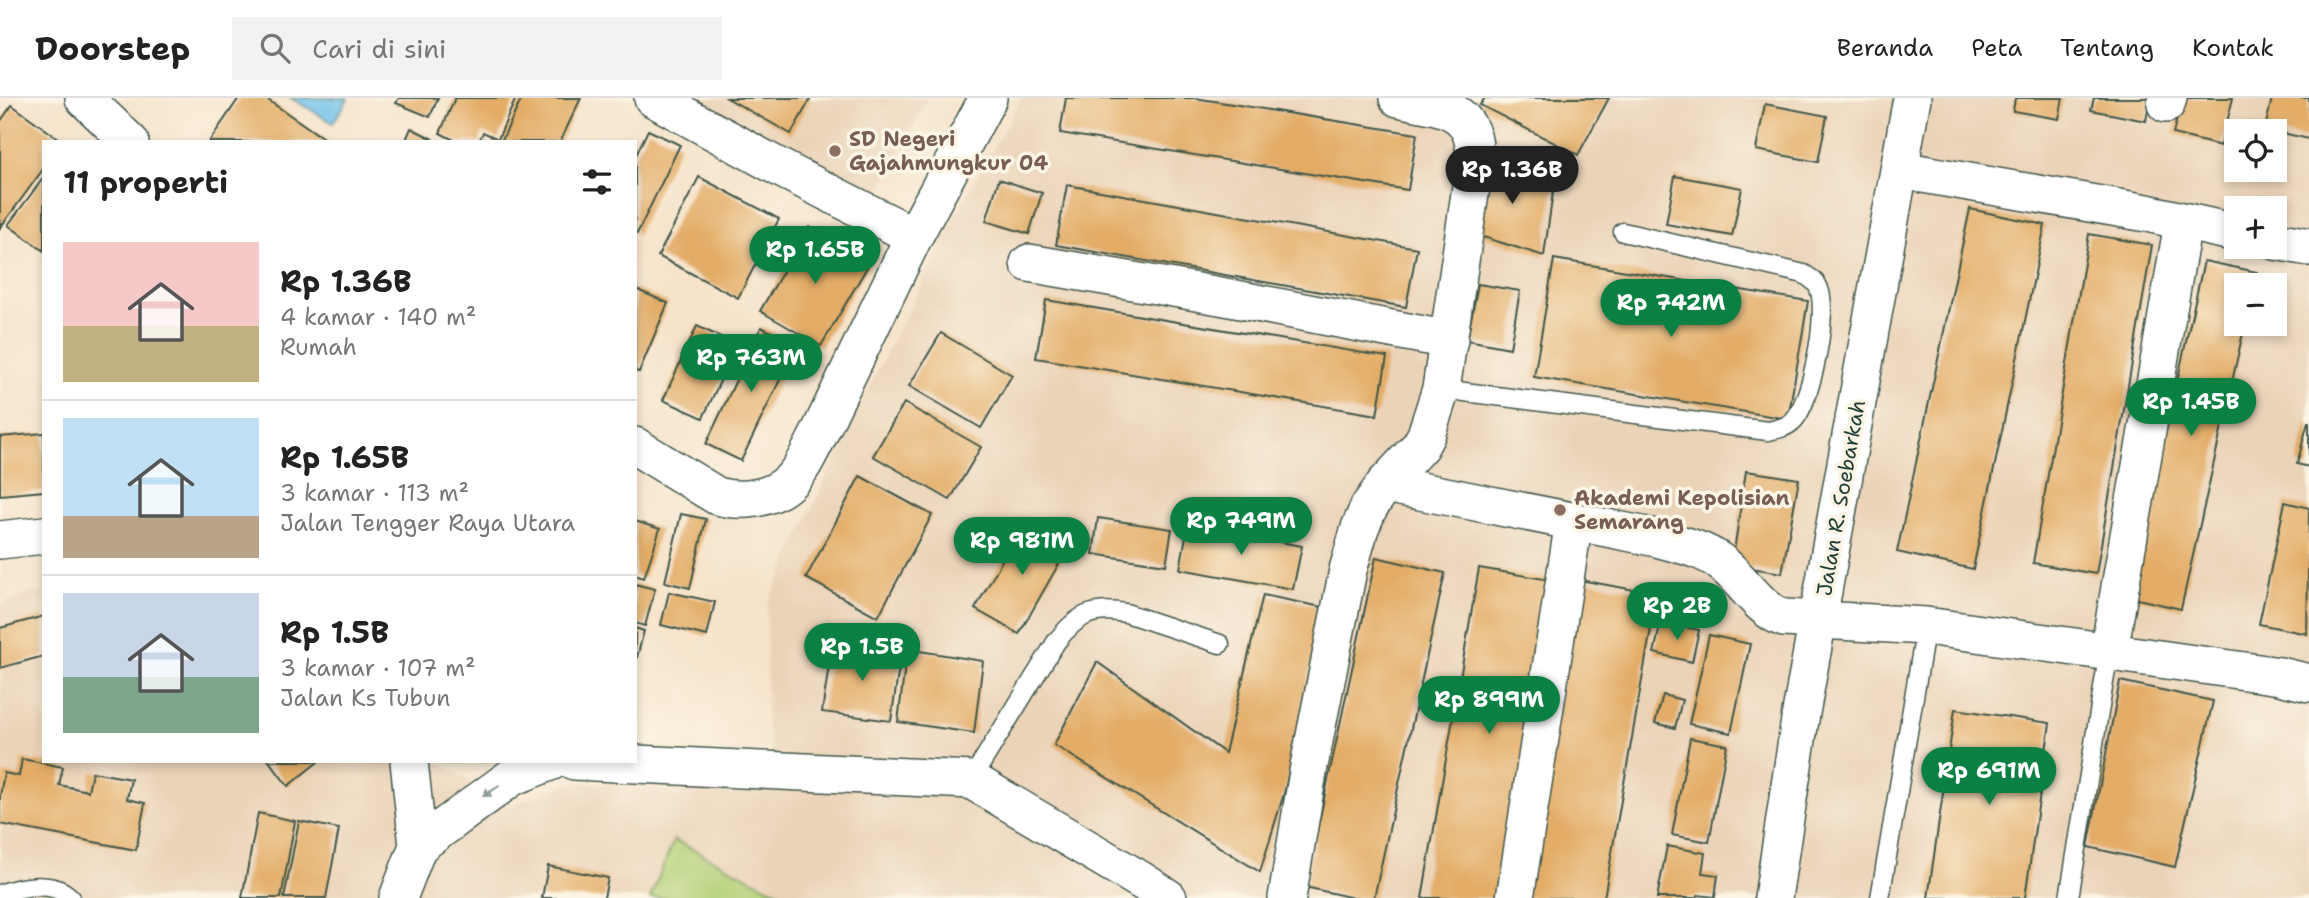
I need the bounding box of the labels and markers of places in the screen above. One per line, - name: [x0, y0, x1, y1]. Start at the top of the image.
- place label: SD Negeri Gajahmungkur 04: [849, 125, 1048, 177]
- marker: SD Negeri Gajahmungkur 04: [827, 143, 843, 159]
- pin: Rp 1.36B: [1440, 146, 1584, 206]
- pin: Rp 1.65B: [743, 226, 887, 286]
- pin: Rp 742M: [1606, 280, 1736, 339]
- pin: Rp 763M: [686, 334, 816, 394]
- pin: Rp 1.45B: [2119, 378, 2263, 438]
- place label: Akademi Kepolisian Semarang: [1574, 484, 1790, 536]
- pin: Rp 749M: [1176, 498, 1306, 557]
- marker: Akademi Kepolisian Semarang: [1552, 502, 1568, 518]
- pin: Rp 981M: [957, 518, 1087, 577]
- pin: Rp 2B: [1628, 582, 1726, 642]
- pin: Rp 1.5B: [797, 624, 927, 683]
- pin: Rp 899M: [1424, 676, 1554, 736]
- pin: Rp 691M: [1924, 748, 2054, 807]

